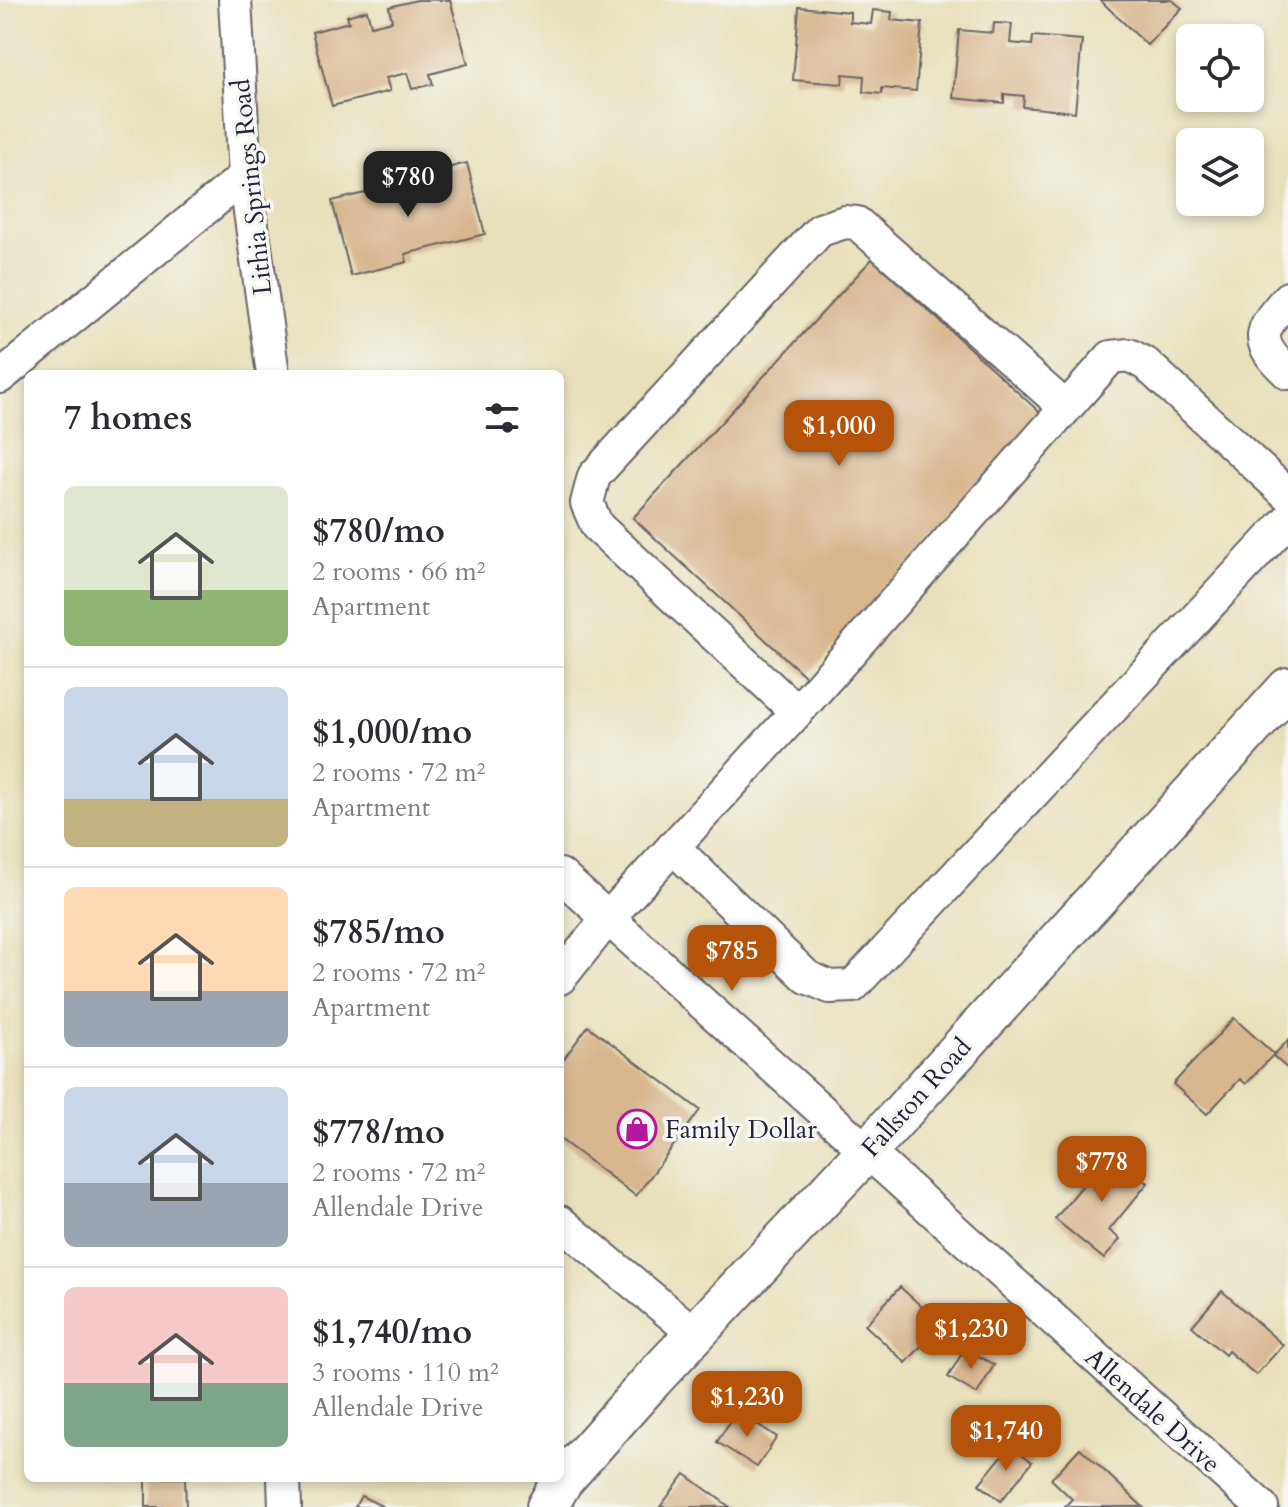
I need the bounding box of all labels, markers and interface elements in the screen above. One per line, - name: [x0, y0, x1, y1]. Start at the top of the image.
- map controls: [1176, 24, 1264, 216]
- button: locate: [1176, 24, 1264, 112]
- street label: Lithia Springs Road: [223, 77, 280, 297]
- button: layers: [1176, 128, 1264, 216]
- pin: $780: [361, 151, 455, 219]
- text: $780: [381, 159, 435, 194]
- text: 7 homes: [64, 395, 192, 441]
- icon: filters: [480, 396, 524, 440]
- pin: $1,000: [774, 400, 904, 468]
- text: $1,000: [802, 408, 876, 443]
- text: $780/mo: [312, 508, 445, 554]
- icon: home: [128, 518, 224, 614]
- text: 2 rooms · 66 m²: [312, 554, 485, 589]
- text: Apartment: [312, 589, 430, 624]
- text: $1,000/mo: [312, 709, 472, 755]
- icon: home: [128, 719, 224, 815]
- text: 2 rooms · 72 m²: [312, 755, 485, 790]
- text: Apartment: [312, 790, 430, 825]
- text: $785/mo: [312, 909, 445, 955]
- icon: home: [128, 919, 224, 1015]
- pin: $785: [685, 925, 779, 993]
- text: $785: [705, 933, 759, 968]
- text: 2 rooms · 72 m²: [312, 955, 485, 990]
- text: Apartment: [312, 990, 430, 1025]
- street label: Fallston Road: [853, 1030, 979, 1164]
- shop icon: Family Dollar: [616, 1108, 658, 1150]
- text: $778/mo: [312, 1109, 445, 1155]
- place label: Family Dollar: [665, 1112, 817, 1147]
- icon: home: [128, 1119, 224, 1215]
- pin: $778: [1055, 1136, 1149, 1204]
- text: $778: [1075, 1144, 1129, 1179]
- text: 2 rooms · 72 m²: [312, 1155, 485, 1190]
- text: Allendale Drive: [312, 1190, 484, 1225]
- pin: $1,230: [906, 1303, 1036, 1371]
- text: $1,740/mo: [312, 1309, 472, 1355]
- text: $1,230: [934, 1311, 1008, 1346]
- icon: home: [128, 1319, 224, 1415]
- street label: Allendale Drive: [1077, 1340, 1228, 1481]
- text: 3 rooms · 110 m²: [312, 1355, 499, 1390]
- pin: $1,230: [682, 1371, 812, 1439]
- text: $1,230: [710, 1379, 784, 1414]
- text: Allendale Drive: [312, 1390, 484, 1425]
- pin: $1,740: [941, 1405, 1071, 1473]
- text: $1,740: [969, 1413, 1043, 1448]

